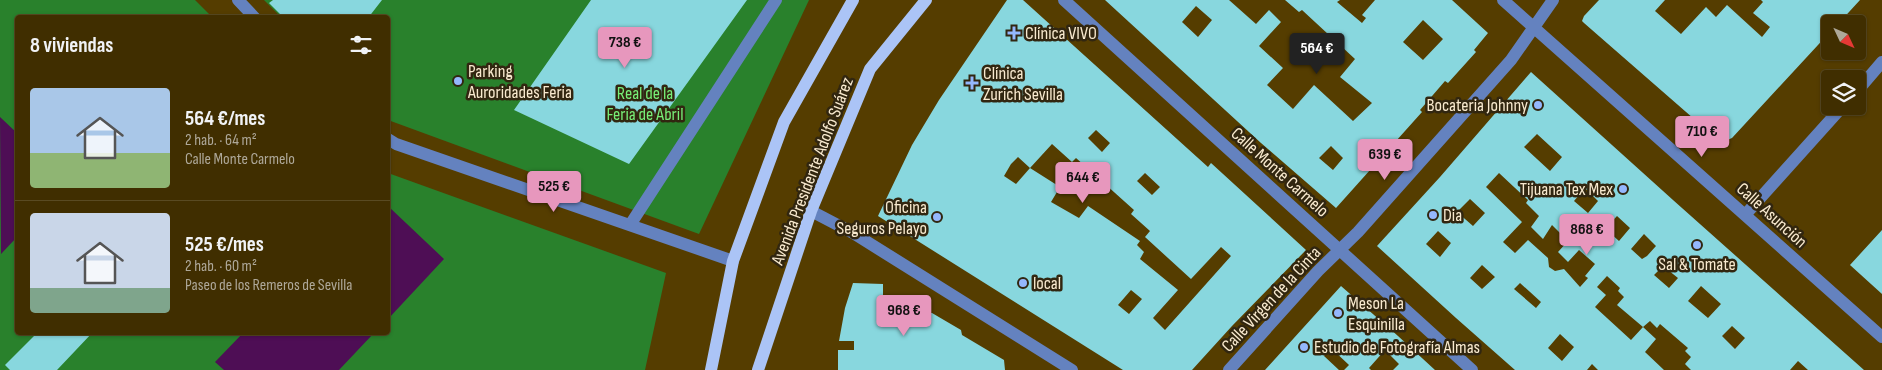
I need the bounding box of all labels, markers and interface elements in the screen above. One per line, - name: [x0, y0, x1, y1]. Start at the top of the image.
- north arrow: [1821, 15, 1866, 60]
- map controls: [1821, 15, 1866, 115]
- place label: Clínica VIVO: [1025, 23, 1097, 44]
- marker: Clínica VIVO: [1007, 26, 1021, 40]
- pin: 738 €: [590, 27, 660, 69]
- icon: filters: [347, 31, 375, 59]
- pin: 564 €: [1282, 32, 1352, 75]
- text: 8 viviendas: [30, 33, 113, 58]
- text: 738 €: [609, 33, 641, 52]
- text: 564 €: [1301, 39, 1333, 58]
- place label: Parking Auroridades Feria: [467, 61, 572, 103]
- place label: Clínica Zurich Sevilla: [983, 63, 1063, 105]
- button: layers: [1821, 70, 1866, 115]
- street label: Avenida Presidente Adolfo Suárez: [767, 74, 858, 269]
- marker: Parking Auroridades Feria: [452, 75, 464, 87]
- marker: Clínica Zurich Sevilla: [965, 76, 979, 90]
- park label: Real de la Feria de Abril: [607, 83, 684, 125]
- place label: Bocateria Johnny: [1427, 95, 1528, 116]
- marker: Bocateria Johnny: [1532, 99, 1544, 111]
- text: 564 €/mes: [185, 106, 265, 131]
- icon: home: [70, 108, 130, 168]
- pin: 710 €: [1667, 116, 1737, 158]
- text: 710 €: [1686, 122, 1718, 141]
- street label: Calle Monte Carmelo: [1227, 123, 1333, 222]
- text: 2 hab. · 64 m²: [185, 131, 257, 150]
- pin: 639 €: [1350, 138, 1420, 181]
- text: 639 €: [1369, 145, 1401, 164]
- text: Calle Monte Carmelo: [185, 150, 295, 169]
- pin: 644 €: [1048, 162, 1118, 204]
- text: 644 €: [1066, 168, 1100, 187]
- pin: 525 €: [519, 170, 589, 213]
- text: 525 €: [538, 177, 570, 196]
- street label: Calle Asunción: [1732, 178, 1811, 252]
- place label: Tijuana Tex Mex: [1520, 179, 1613, 200]
- marker: Tijuana Tex Mex: [1617, 183, 1629, 195]
- place label: Oficina Seguros Pelayo: [836, 197, 927, 239]
- place label: Dia: [1443, 205, 1462, 226]
- marker: Dia: [1427, 209, 1439, 221]
- marker: Oficina Seguros Pelayo: [931, 211, 943, 223]
- pin: 868 €: [1552, 214, 1622, 256]
- text: 868 €: [1570, 220, 1604, 239]
- text: 525 €/mes: [185, 232, 264, 257]
- icon: home: [70, 233, 130, 293]
- marker: Sal & Tomate: [1691, 239, 1703, 251]
- street label: Calle Virgen de la Cinta: [1217, 242, 1326, 356]
- place label: Sal & Tomate: [1658, 254, 1736, 275]
- text: 2 hab. · 60 m²: [185, 257, 257, 276]
- place label: local: [1033, 273, 1061, 294]
- text: Paseo de los Remeros de Sevilla: [185, 276, 352, 295]
- marker: local: [1017, 277, 1029, 289]
- place label: Meson La Esquinilla: [1348, 293, 1405, 335]
- pin: 968 €: [869, 294, 939, 337]
- text: 968 €: [887, 301, 921, 320]
- marker: Meson La Esquinilla: [1332, 307, 1344, 319]
- place label: Estudio de Fotografía Almas: [1314, 337, 1480, 358]
- marker: Estudio de Fotografía Almas: [1298, 341, 1310, 353]

